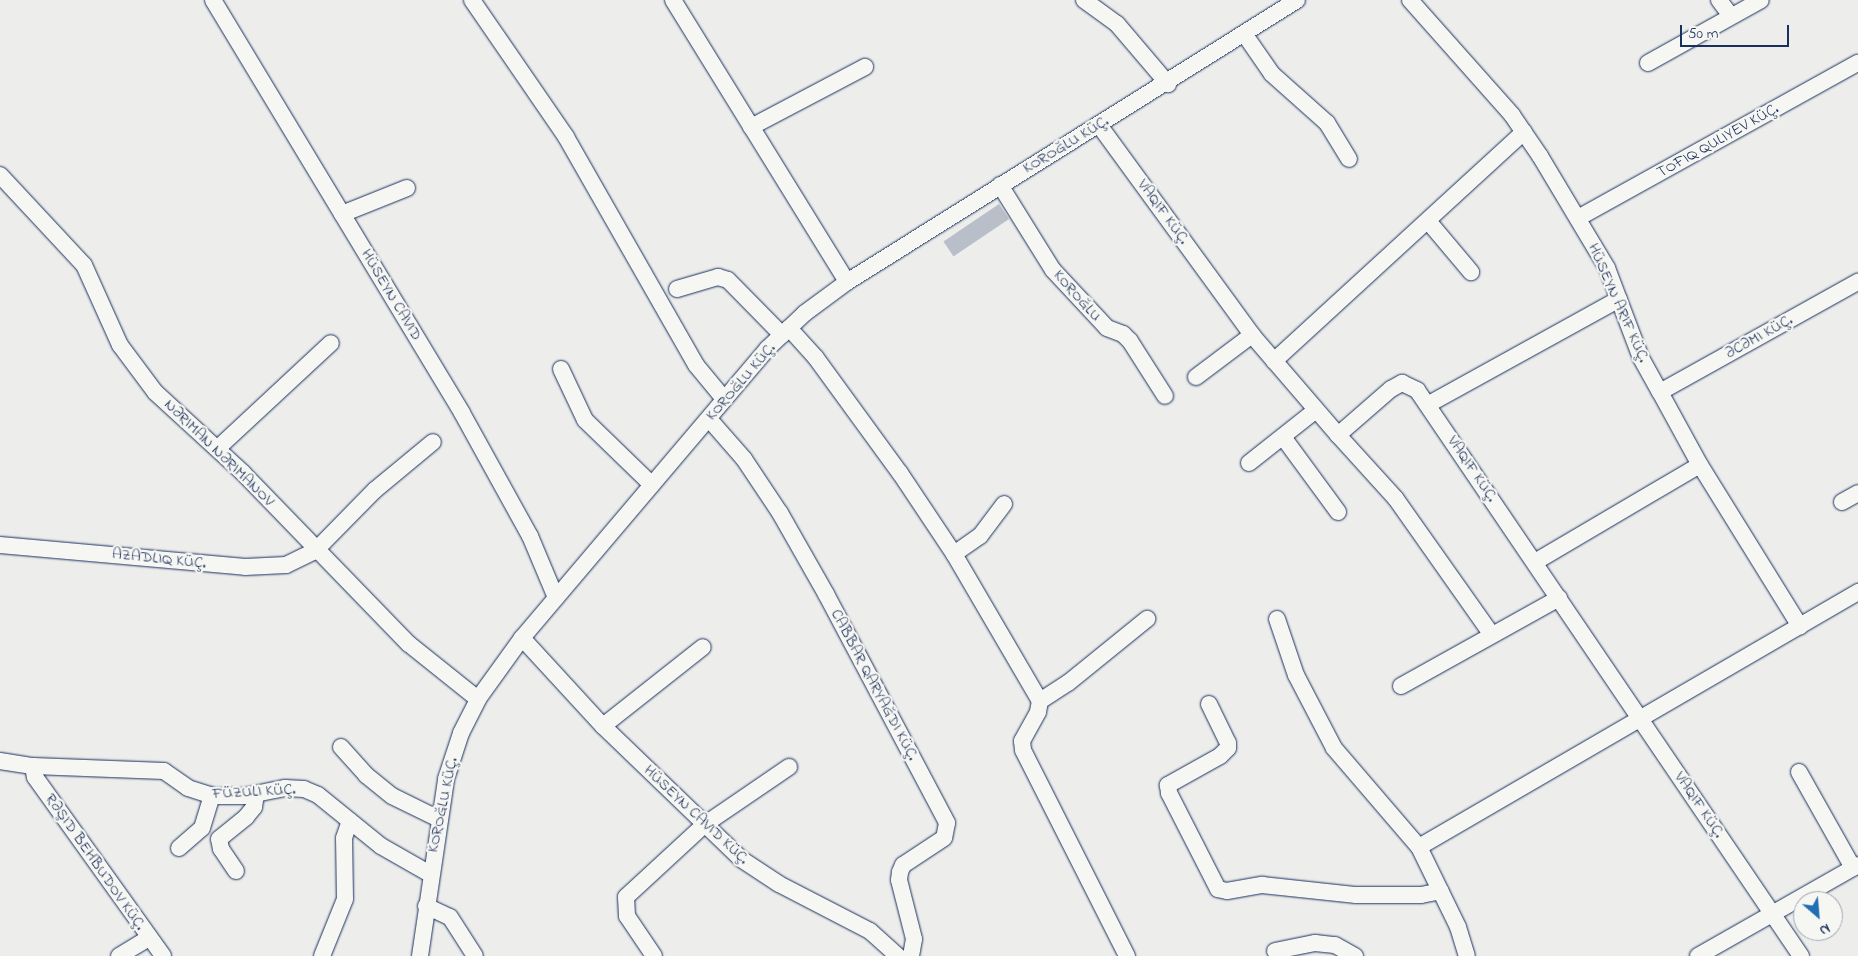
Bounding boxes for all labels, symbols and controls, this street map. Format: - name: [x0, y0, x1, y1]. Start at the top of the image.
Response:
- scale bar: [1683, 15, 1792, 47]
- text: 50 m: [1688, 23, 1718, 45]
- street label: TOFIQ QULIYEV KÜÇ.: [1654, 100, 1782, 182]
- street label: KOROĞLU KÜÇ.: [1020, 112, 1112, 178]
- street label: VAQIF KÜÇ.: [1133, 176, 1193, 248]
- street label: HÜSEYN ARIF KÜÇ.: [1583, 241, 1653, 365]
- street label: HÜSEYN CAVID: [356, 246, 426, 344]
- street label: KOROĞLU: [1049, 266, 1105, 326]
- street label: ƏCƏMI KÜÇ.: [1722, 311, 1796, 363]
- street label: KOROĞLU KÜÇ.: [702, 339, 780, 425]
- street label: NƏRIMAN NƏRIMANOV: [160, 395, 278, 511]
- street label: VAQIF KÜÇ.: [1443, 432, 1501, 506]
- street label: AZADLIQ KÜÇ.: [111, 545, 207, 573]
- street label: CABBAR QARYAĞDI KÜÇ.: [826, 606, 922, 764]
- street label: KOROĞLU KÜÇ.: [424, 756, 462, 854]
- street label: HÜSEYN CAVID KÜÇ.: [639, 761, 753, 869]
- street label: VAQIF KÜÇ.: [1670, 768, 1728, 842]
- street label: FÜZULI KÜÇ.: [212, 780, 296, 804]
- street label: RƏŞID BEHBUDOV KÜÇ.: [41, 790, 149, 934]
- north arrow: [1793, 891, 1843, 941]
- text: N: [1816, 917, 1834, 940]

